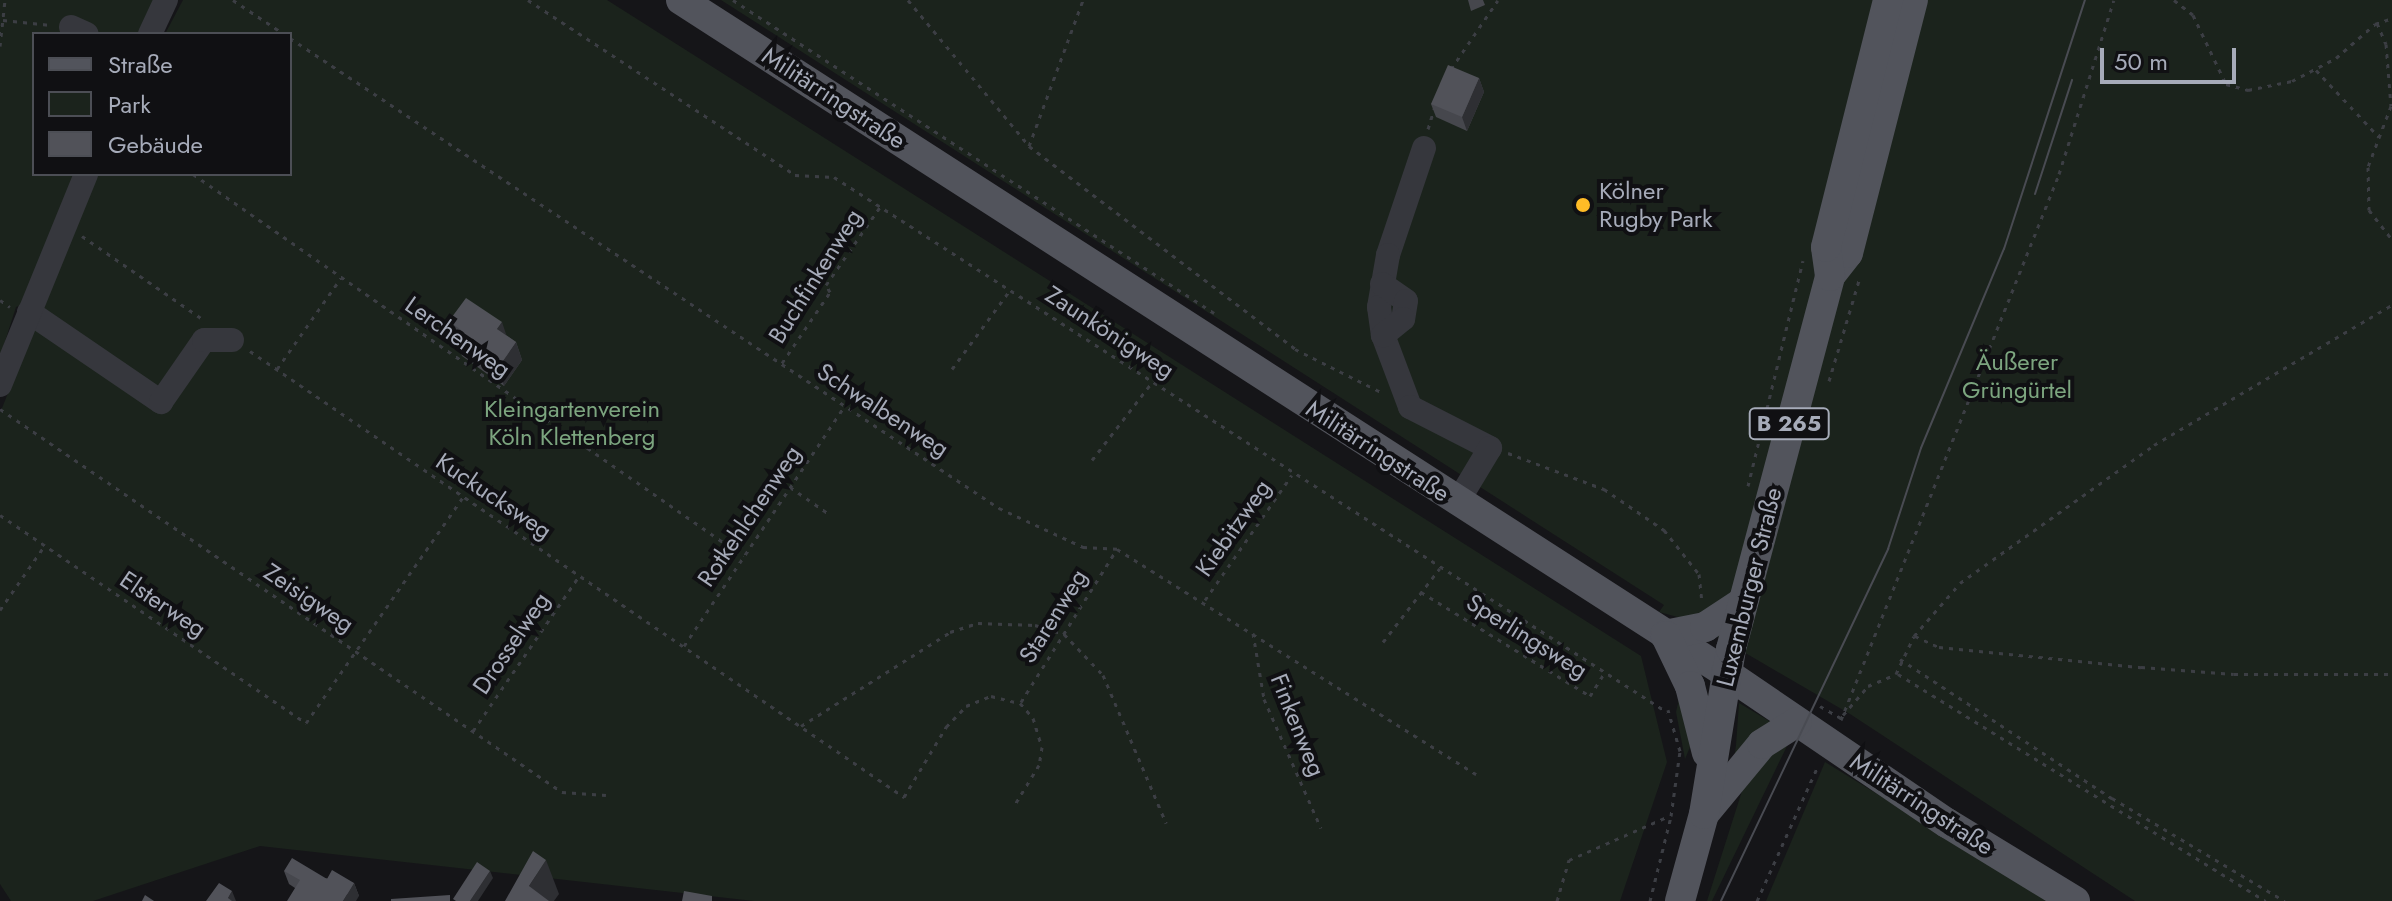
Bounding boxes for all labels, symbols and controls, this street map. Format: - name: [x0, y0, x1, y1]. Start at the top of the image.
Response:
- legend: [32, 32, 292, 176]
- scale bar: [2104, 32, 2240, 82]
- street label: Militärringstraße: [757, 41, 911, 155]
- text: 50 m: [2114, 44, 2168, 79]
- text: Straße: [108, 47, 173, 82]
- text: Park: [108, 87, 151, 122]
- text: Gebäude: [108, 127, 203, 162]
- place label: Kölner Rugby Park: [1599, 177, 1713, 233]
- marker: Kölner Rugby Park: [1574, 196, 1592, 214]
- street label: Buchfinkenweg: [762, 204, 868, 348]
- street label: Zaunkönigweg: [1040, 280, 1180, 384]
- street label: Lerchenweg: [400, 290, 516, 384]
- park label: Äußerer Grüngürtel: [1962, 348, 2072, 404]
- street label: Schwalbenweg: [812, 357, 954, 463]
- street label: Militärringstraße: [1301, 394, 1455, 508]
- park label: Kleingartenverein Köln Klettenberg: [484, 395, 660, 451]
- road number: B 265: [1747, 406, 1831, 442]
- street label: Rotkehlchenweg: [691, 440, 807, 592]
- street label: Kuckucksweg: [431, 447, 557, 545]
- street label: Kiebitzweg: [1189, 474, 1277, 582]
- street label: Luxemburger Straße: [1710, 485, 1788, 689]
- street label: Zeisigweg: [258, 557, 360, 639]
- street label: Starenweg: [1013, 564, 1093, 668]
- street label: Elsterweg: [115, 565, 211, 643]
- street label: Drosselweg: [466, 587, 556, 699]
- street label: Sperlingsweg: [1461, 587, 1593, 685]
- street label: Finkenweg: [1264, 670, 1332, 780]
- street label: Militärringstraße: [1845, 747, 1999, 861]

